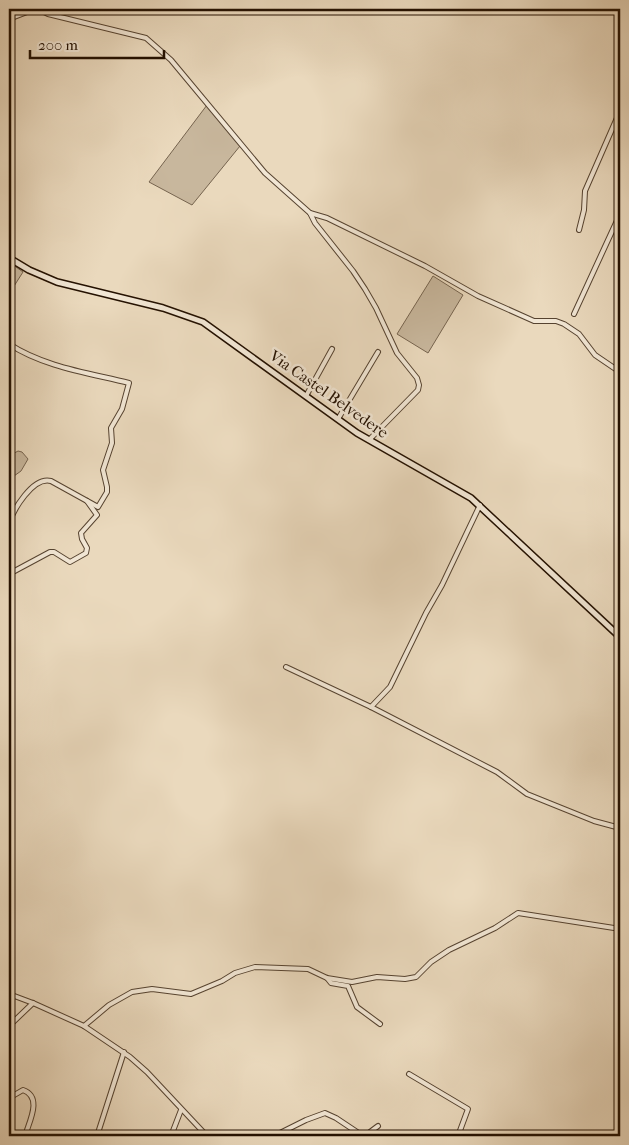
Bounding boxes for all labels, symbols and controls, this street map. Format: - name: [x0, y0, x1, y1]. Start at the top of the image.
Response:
- scale bar: [30, 28, 164, 60]
- text: 200 m: [38, 36, 78, 54]
- street label: Via Castel Belvedere: [265, 345, 392, 442]

